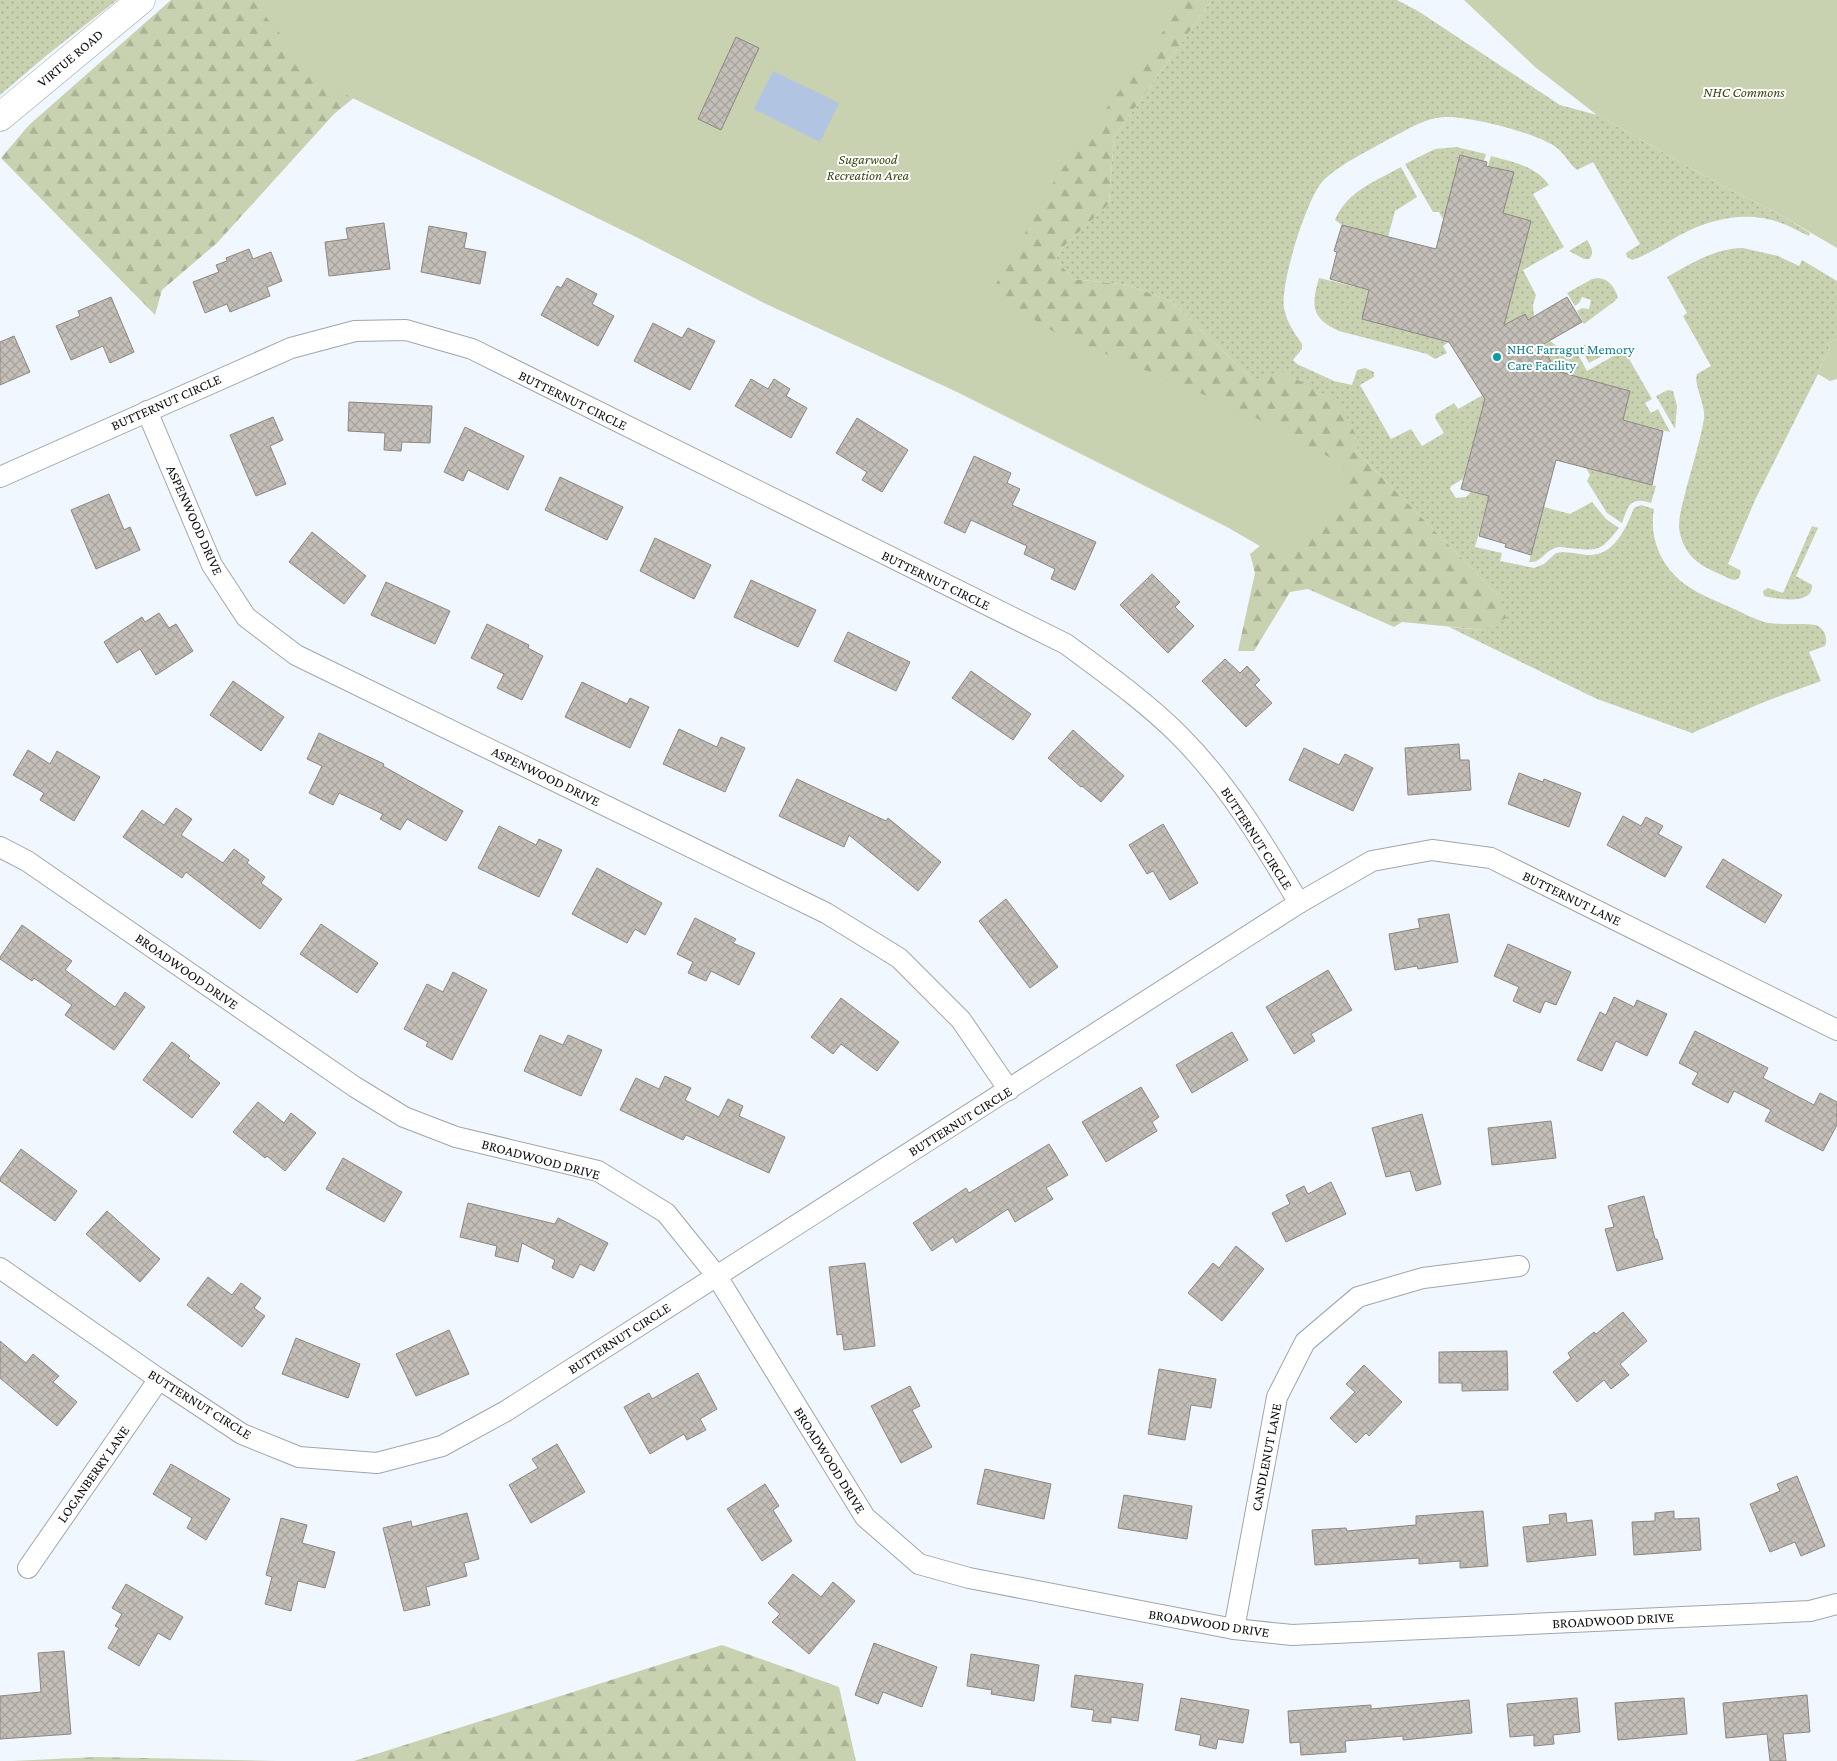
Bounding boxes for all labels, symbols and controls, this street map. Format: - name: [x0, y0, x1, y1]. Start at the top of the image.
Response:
- street label: VIRTUE ROAD: [34, 26, 106, 90]
- park label: NHC Commons: [1703, 84, 1785, 100]
- park label: Sugarwood Recreation Area: [827, 151, 910, 183]
- place label: NHC Farragut Memory Care Facility: [1507, 341, 1635, 373]
- marker: NHC Farragut Memory Care Facility: [1491, 351, 1503, 363]
- street label: BUTTERNUT CIRCLE: [516, 367, 630, 433]
- street label: BUTTERNUT CIRCLE: [108, 370, 224, 433]
- street label: ASPENWOOD DRIVE: [164, 463, 227, 578]
- street label: BUTTERNUT CIRCLE: [879, 547, 993, 613]
- street label: ASPENWOOD DRIVE: [489, 743, 603, 809]
- street label: BUTTERNUT CIRCLE: [1218, 784, 1296, 893]
- street label: BUTTERNUT LANE: [1520, 867, 1624, 929]
- street label: BROADWOOD DRIVE: [132, 929, 242, 1013]
- street label: BUTTERNUT CIRCLE: [905, 1083, 1015, 1159]
- street label: BROADWOOD DRIVE: [480, 1135, 602, 1183]
- street label: BUTTERNUT CIRCLE: [565, 1299, 674, 1377]
- street label: BUTTERNUT CIRCLE: [145, 1366, 255, 1442]
- street label: CANDLENUT LANE: [1248, 1401, 1284, 1512]
- street label: BROADWOOD DRIVE: [791, 1404, 869, 1516]
- street label: LOGANBERRY LANE: [54, 1422, 133, 1526]
- street label: BROADWOOD DRIVE: [1148, 1606, 1271, 1641]
- street label: BROADWOOD DRIVE: [1552, 1609, 1675, 1631]

